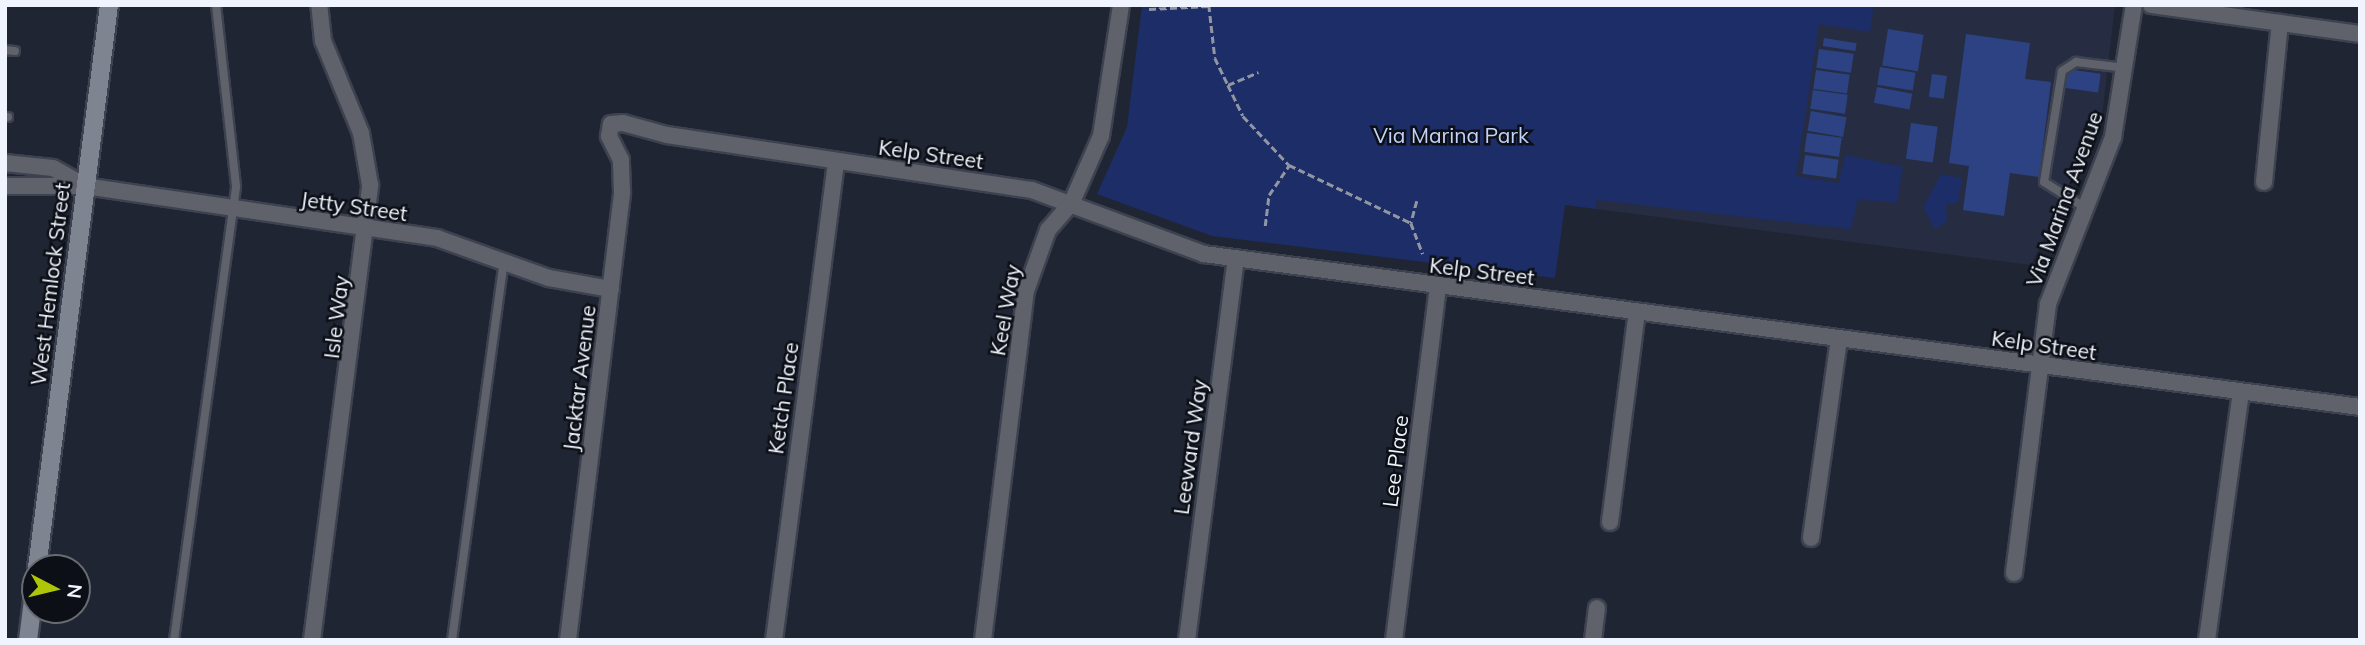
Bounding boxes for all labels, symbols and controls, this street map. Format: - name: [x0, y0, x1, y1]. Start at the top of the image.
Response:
- street label: Via Marina Avenue: [2021, 108, 2107, 290]
- park label: Via Marina Park: [1373, 122, 1529, 148]
- street label: Kelp Street: [877, 134, 985, 174]
- street label: West Hemlock Street: [25, 181, 75, 387]
- street label: Jetty Street: [299, 186, 409, 226]
- street label: Kelp Street: [1428, 252, 1536, 290]
- street label: Keel Way: [985, 262, 1025, 358]
- street label: Isle Way: [318, 274, 354, 360]
- street label: Jacktar Avenue: [558, 304, 600, 452]
- street label: Kelp Street: [1990, 325, 2098, 365]
- street label: Ketch Place: [763, 340, 803, 456]
- street label: Leeward Way: [1168, 378, 1212, 516]
- street label: Lee Place: [1377, 414, 1413, 508]
- north arrow: [21, 554, 91, 624]
- text: N: [62, 583, 88, 600]

